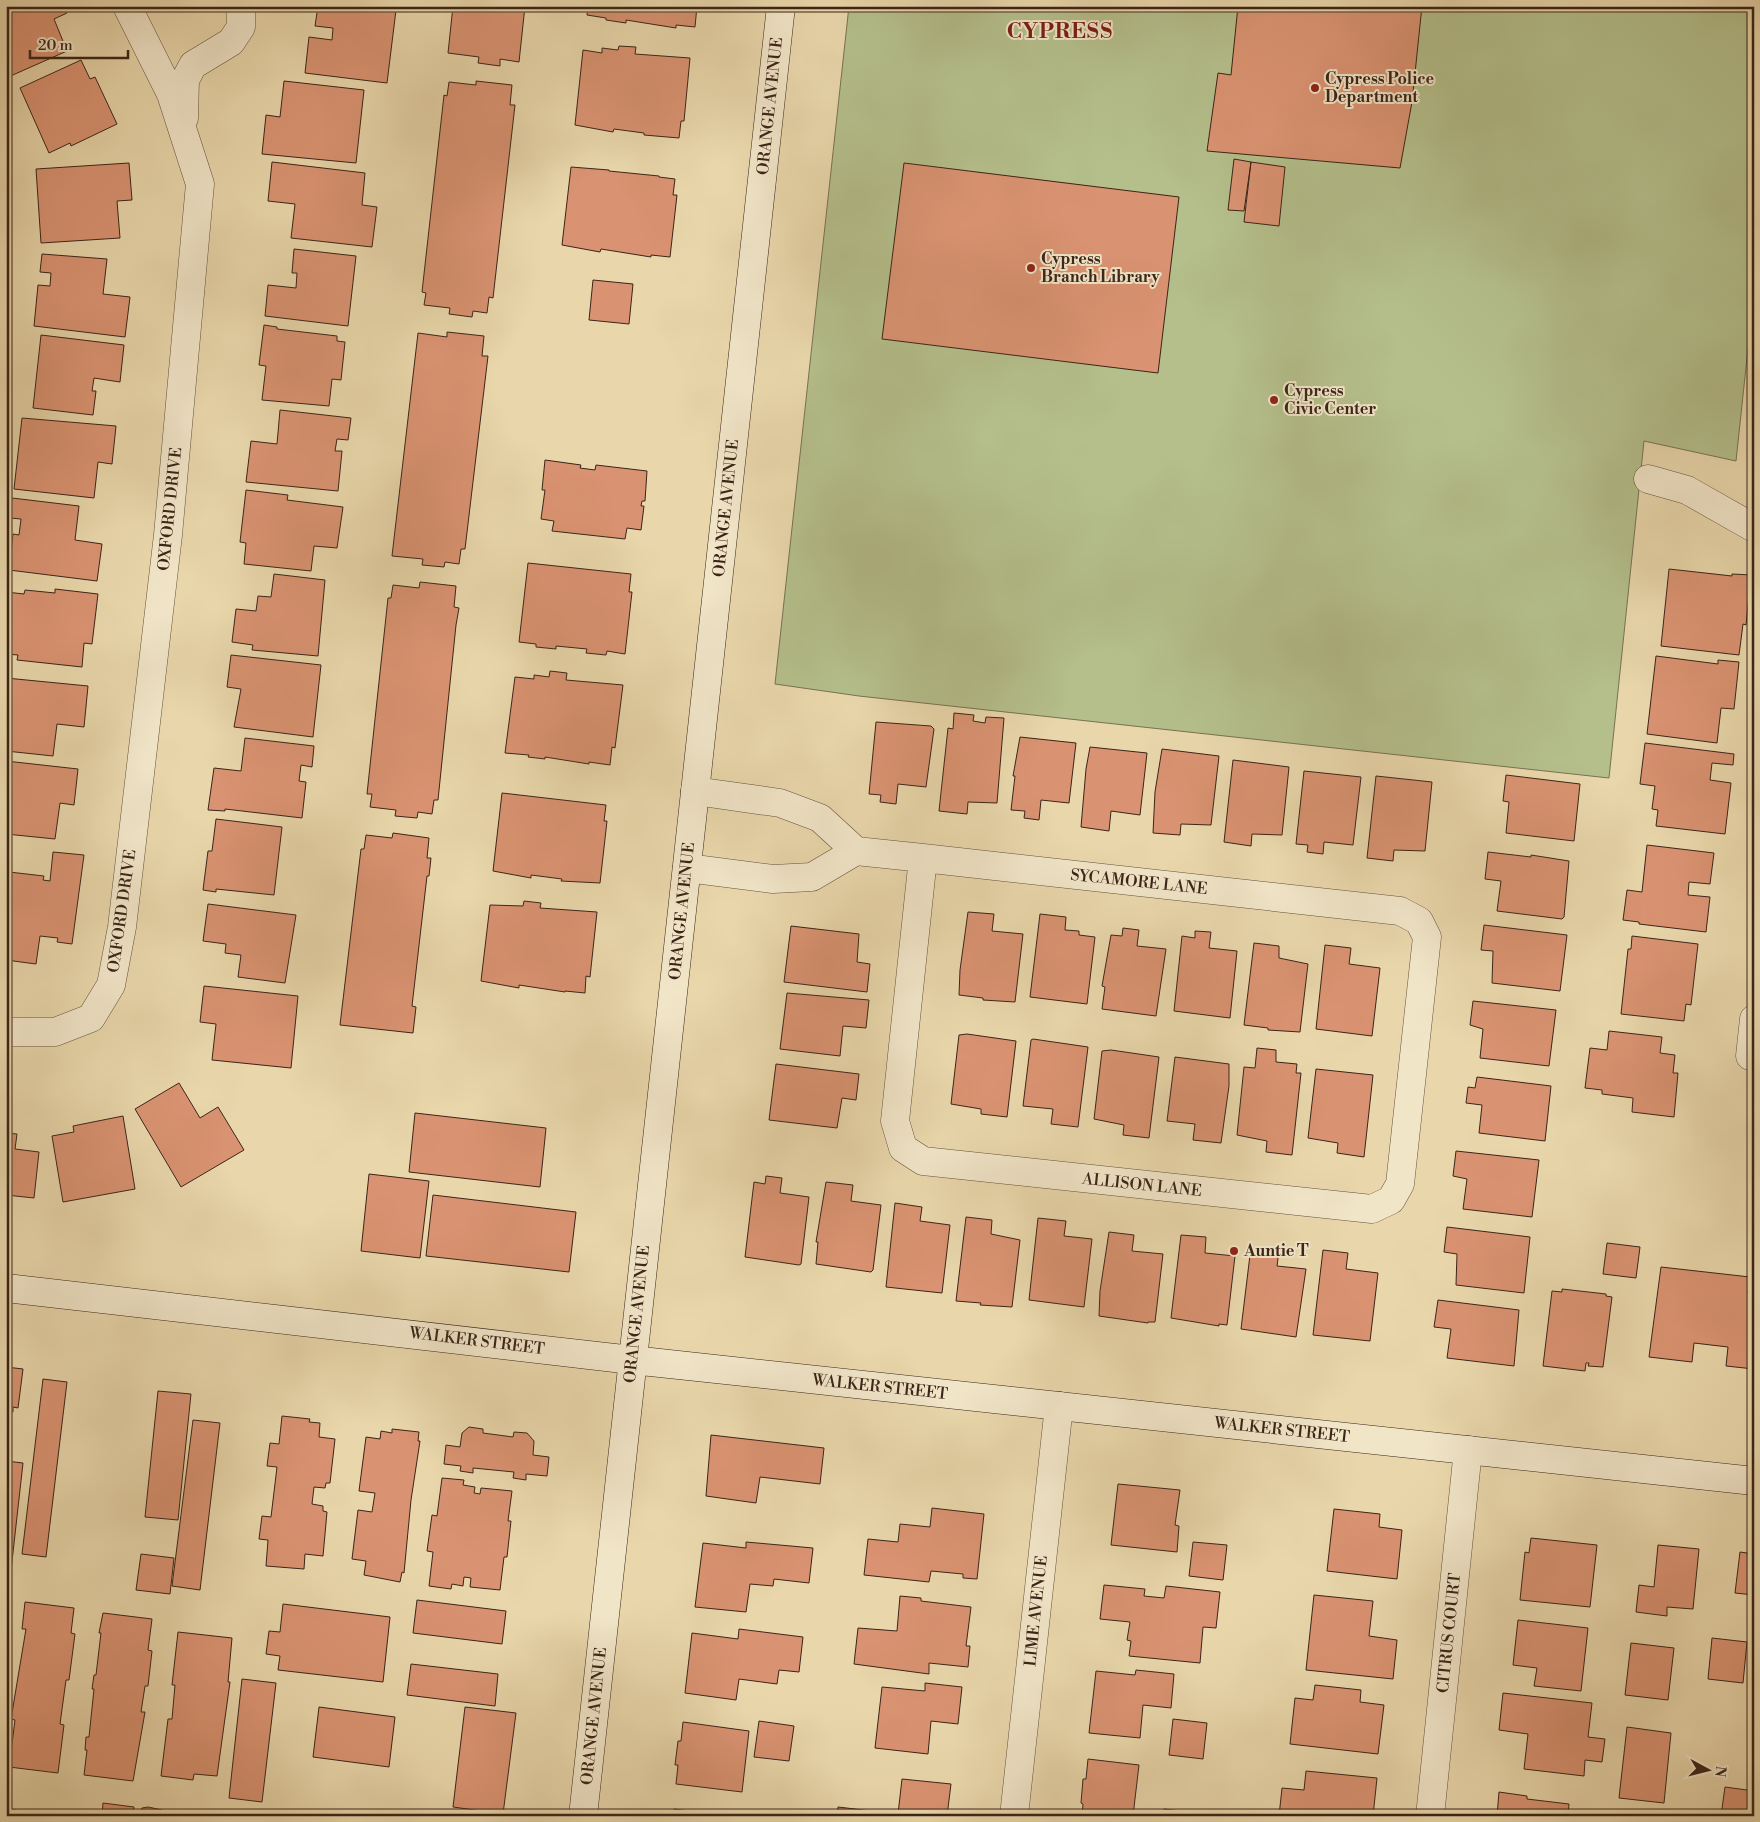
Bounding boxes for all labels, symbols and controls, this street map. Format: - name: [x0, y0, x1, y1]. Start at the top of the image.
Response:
- district label: CYPRESS: [1007, 19, 1113, 45]
- scale bar: [30, 28, 128, 60]
- text: 20 m: [38, 36, 73, 55]
- street label: ORANGE AVENUE: [753, 36, 787, 176]
- place label: Cypress Police Department: [1325, 69, 1435, 107]
- marker: Cypress Police Department: [1309, 82, 1321, 94]
- place label: Cypress Branch Library: [1041, 249, 1160, 287]
- marker: Cypress Branch Library: [1025, 262, 1037, 274]
- place label: Cypress Civic Center: [1284, 381, 1376, 419]
- marker: Cypress Civic Center: [1268, 394, 1280, 406]
- street label: ORANGE AVENUE: [709, 438, 743, 578]
- street label: OXFORD DRIVE: [154, 446, 186, 572]
- street label: ORANGE AVENUE: [665, 841, 699, 981]
- street label: OXFORD DRIVE: [103, 848, 141, 974]
- street label: SYCAMORE LANE: [1069, 865, 1209, 899]
- street label: ALLISON LANE: [1080, 1169, 1203, 1201]
- place label: Auntie T: [1243, 1241, 1309, 1261]
- street label: ORANGE AVENUE: [620, 1244, 654, 1384]
- marker: Auntie T: [1228, 1245, 1240, 1257]
- street label: WALKER STREET: [407, 1323, 546, 1359]
- street label: WALKER STREET: [810, 1370, 949, 1404]
- street label: WALKER STREET: [1212, 1413, 1351, 1447]
- street label: LIME AVENUE: [1020, 1554, 1052, 1668]
- street label: CITRUS COURT: [1433, 1572, 1465, 1694]
- street label: ORANGE AVENUE: [577, 1646, 611, 1786]
- north arrow: [1682, 1744, 1732, 1794]
- text: N: [1710, 1765, 1730, 1778]

